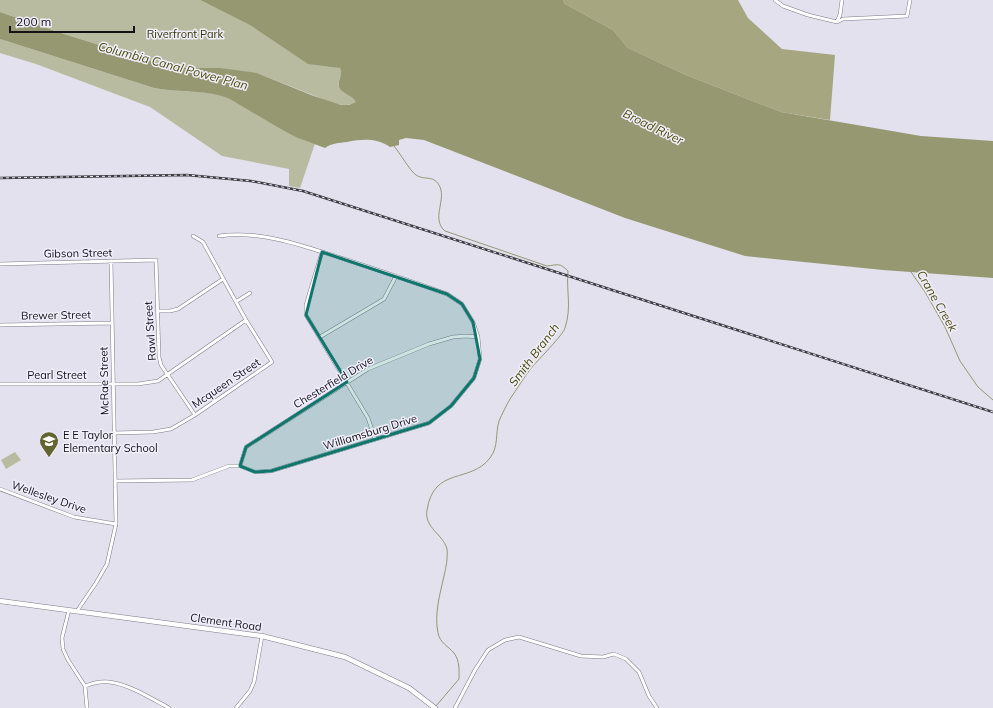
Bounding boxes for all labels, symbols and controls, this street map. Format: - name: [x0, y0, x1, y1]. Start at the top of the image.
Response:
- scale bar: [10, 8, 134, 34]
- text: 200 m: [16, 14, 51, 29]
- park label: Riverfront Park: [147, 27, 224, 41]
- water label: Columbia Canal Power Plan: [97, 38, 250, 93]
- water label: Broad River: [621, 106, 686, 148]
- street label: Gibson Street: [44, 245, 113, 261]
- water label: Crane Creek: [914, 268, 961, 335]
- street label: Rawl Street: [141, 301, 159, 361]
- street label: Brewer Street: [21, 307, 91, 323]
- water label: Smith Branch: [505, 320, 562, 389]
- street label: McRae Street: [96, 347, 112, 415]
- street label: Chesterfield Drive: [291, 353, 375, 411]
- street label: Mcqueen Street: [189, 355, 263, 411]
- street label: Pearl Street: [27, 368, 87, 382]
- street label: Williamsburg Drive: [321, 411, 419, 453]
- place label: E E Taylor Elementary School: [63, 428, 158, 455]
- school or university icon: E E Taylor Elementary School: [38, 430, 60, 458]
- street label: Wellesley Drive: [10, 478, 88, 516]
- street label: Clement Road: [189, 610, 263, 634]

